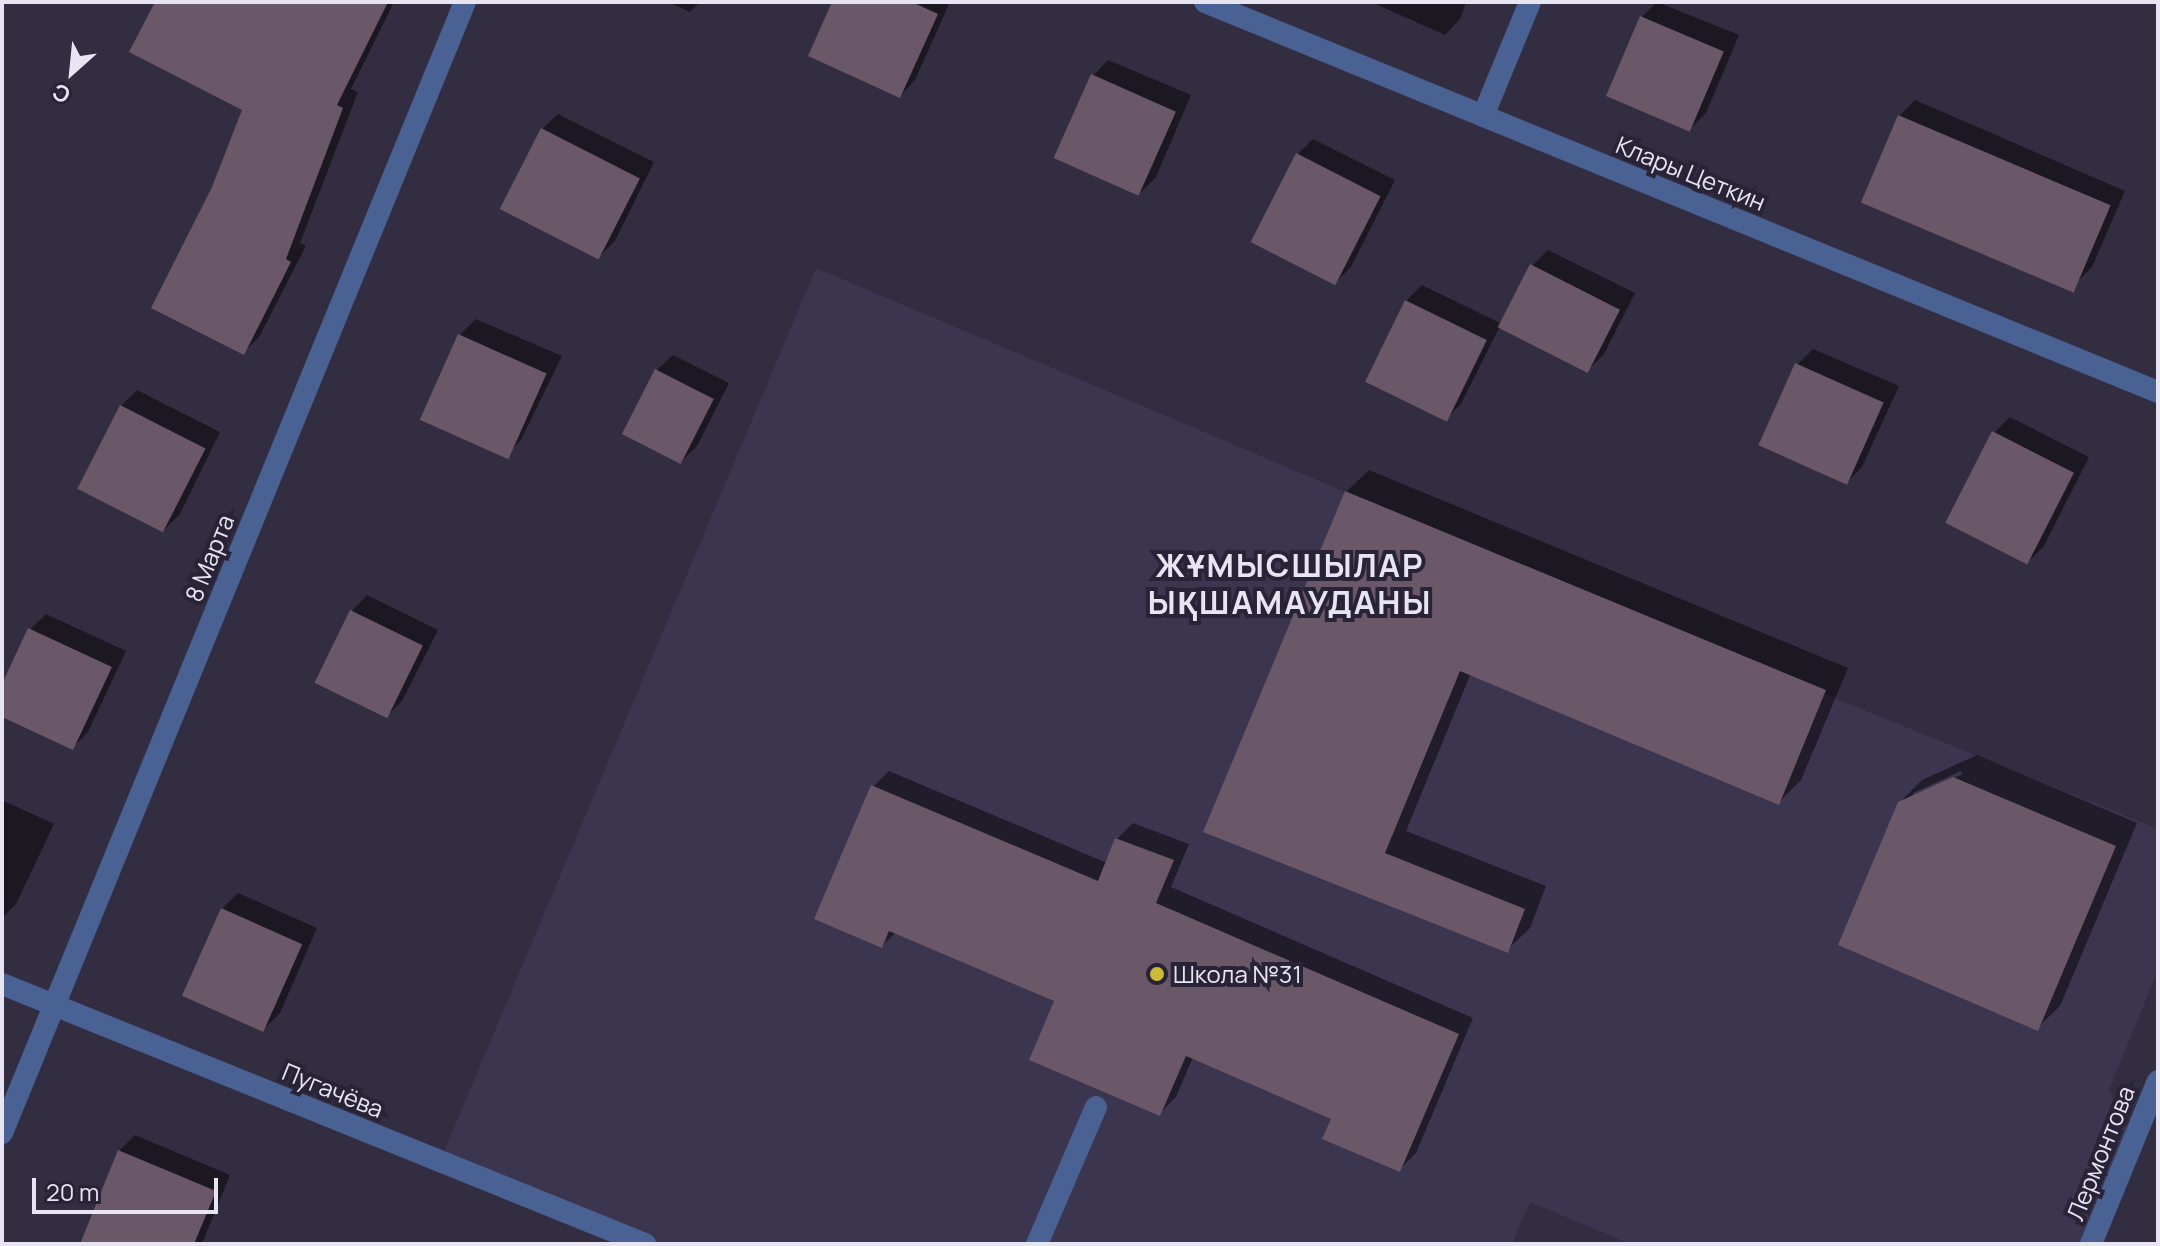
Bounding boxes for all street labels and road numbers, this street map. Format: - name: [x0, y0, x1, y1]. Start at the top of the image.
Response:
- street label: Клары Цеткин: [1612, 130, 1770, 216]
- street label: 8 Марта: [179, 510, 239, 606]
- street label: Пугачёва: [278, 1057, 388, 1123]
- street label: Лермонтова: [2060, 1082, 2140, 1224]

